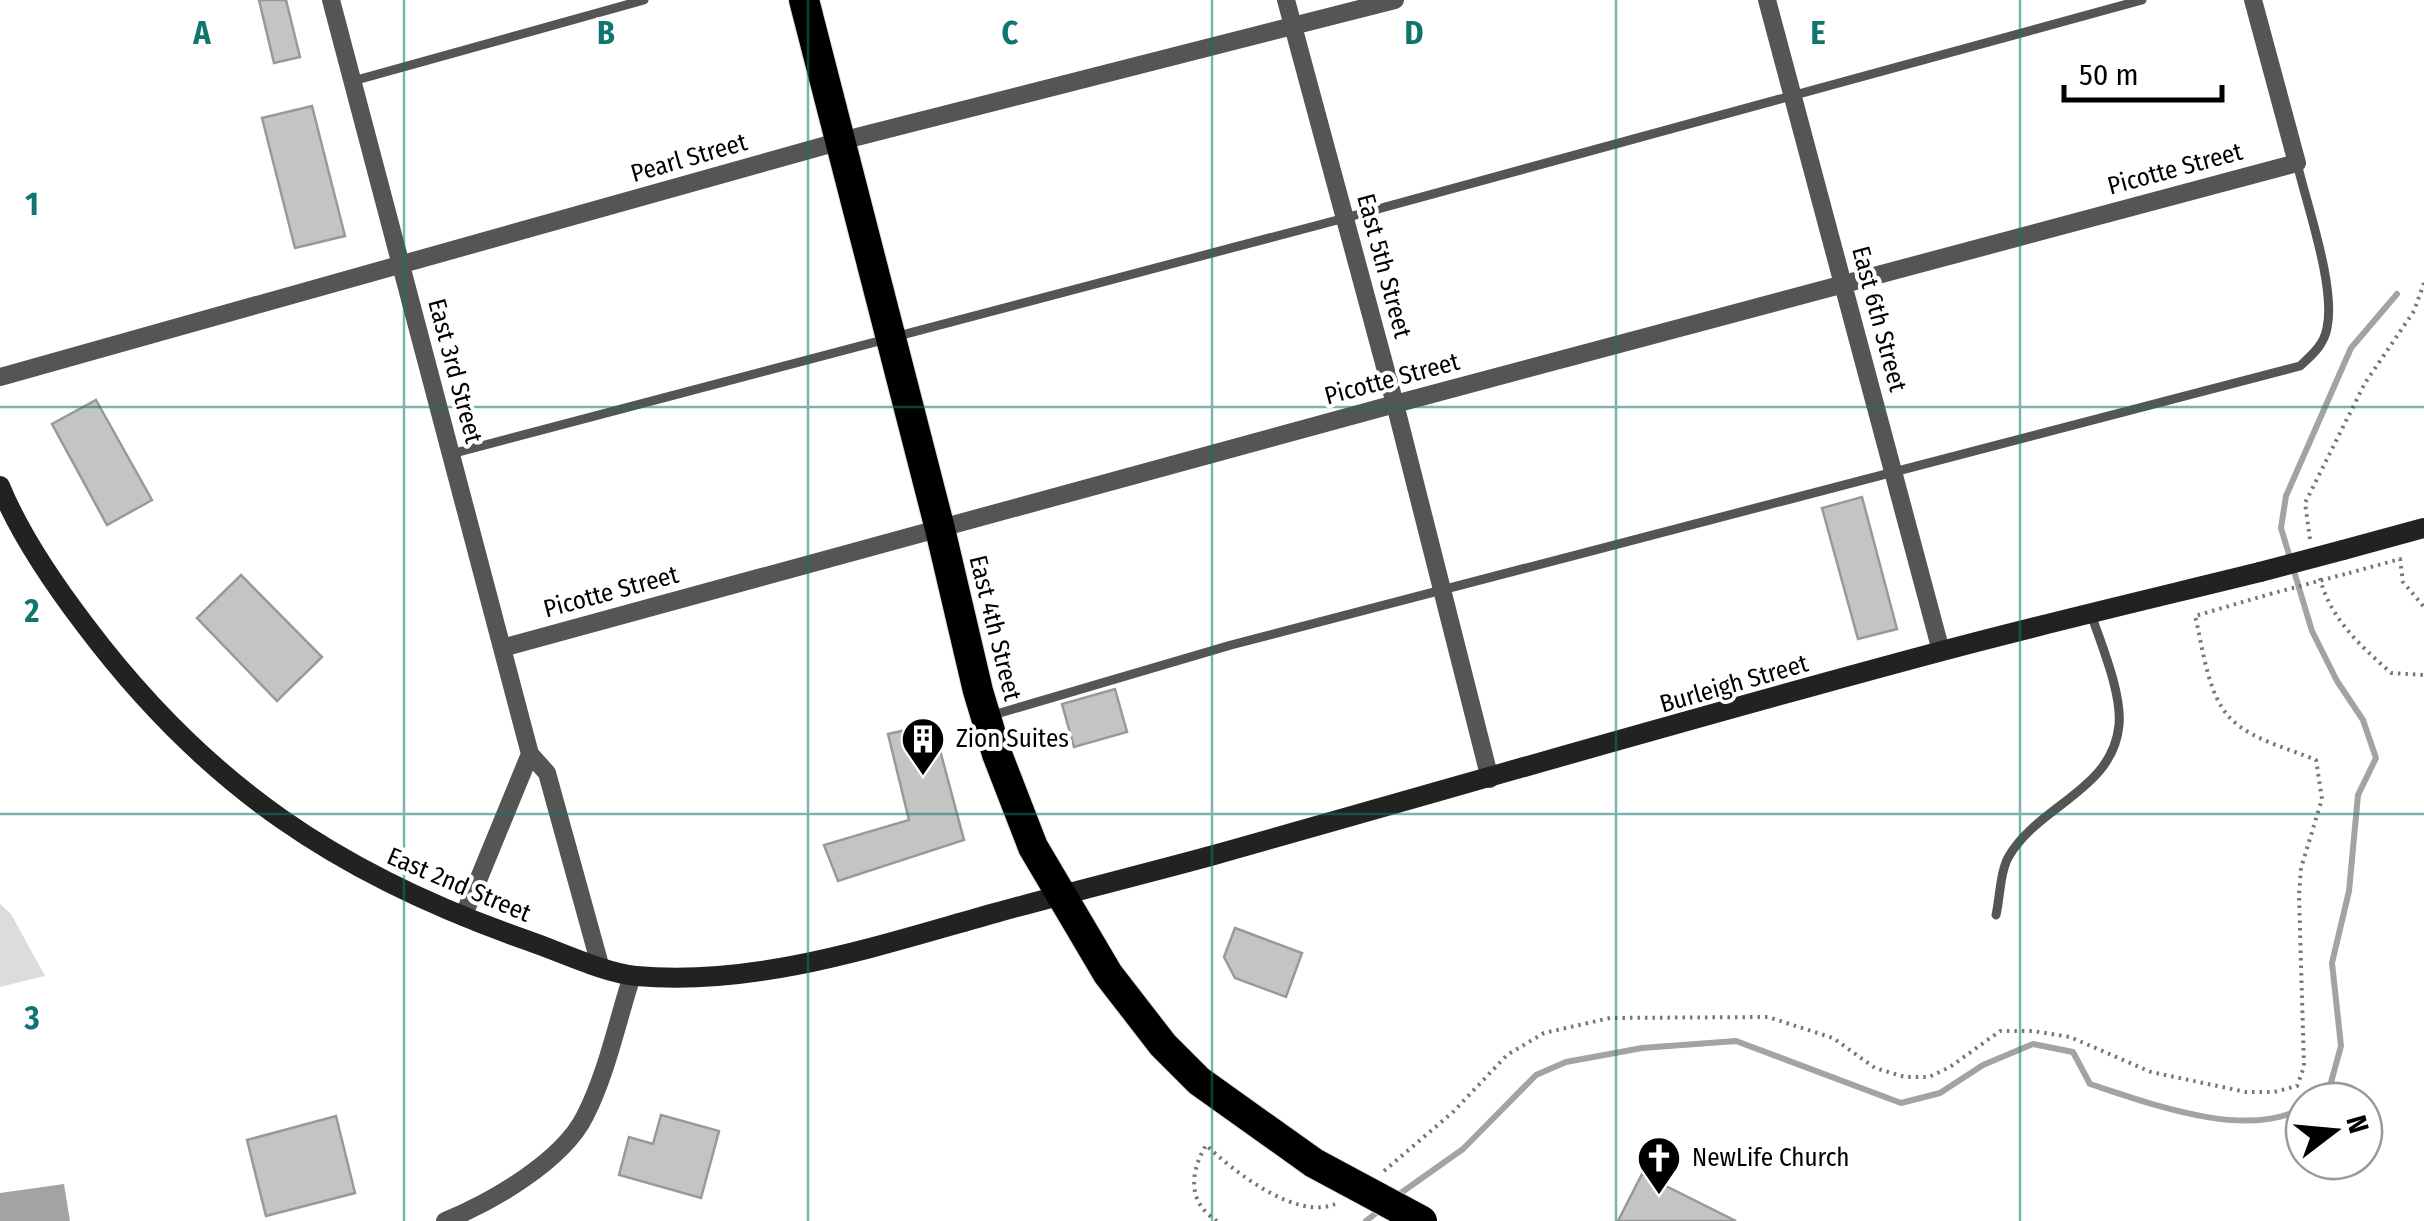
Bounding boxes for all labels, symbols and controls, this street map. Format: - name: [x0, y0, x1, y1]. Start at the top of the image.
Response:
- text: A: [192, 14, 211, 52]
- text: B: [597, 14, 615, 52]
- text: C: [1002, 14, 1019, 52]
- text: D: [1404, 14, 1424, 52]
- text: E: [1810, 14, 1826, 52]
- scale bar: [2064, 40, 2222, 102]
- text: 50 m: [2079, 57, 2139, 93]
- street label: Pearl Street: [627, 127, 751, 189]
- street label: Picotte Street: [2104, 136, 2247, 201]
- text: 1: [25, 185, 39, 223]
- street label: East 5th Street: [1350, 191, 1418, 342]
- street label: East 6th Street: [1845, 243, 1913, 396]
- street label: East 3rd Street: [421, 296, 489, 447]
- street label: Picotte Street: [1321, 346, 1464, 411]
- street label: East 4th Street: [962, 552, 1028, 705]
- street label: Picotte Street: [540, 559, 683, 624]
- text: 2: [24, 592, 40, 630]
- street label: Burleigh Street: [1656, 648, 1812, 719]
- building icon: Zion Suites: [900, 716, 946, 777]
- place label: Zion Suites: [956, 724, 1069, 754]
- street label: East 2nd Street: [383, 841, 536, 929]
- text: 3: [23, 999, 40, 1037]
- north arrow: [2284, 1081, 2384, 1181]
- text: N: [2339, 1112, 2376, 1137]
- church icon: NewLife Church: [1636, 1135, 1682, 1196]
- place label: NewLife Church: [1692, 1143, 1850, 1173]

